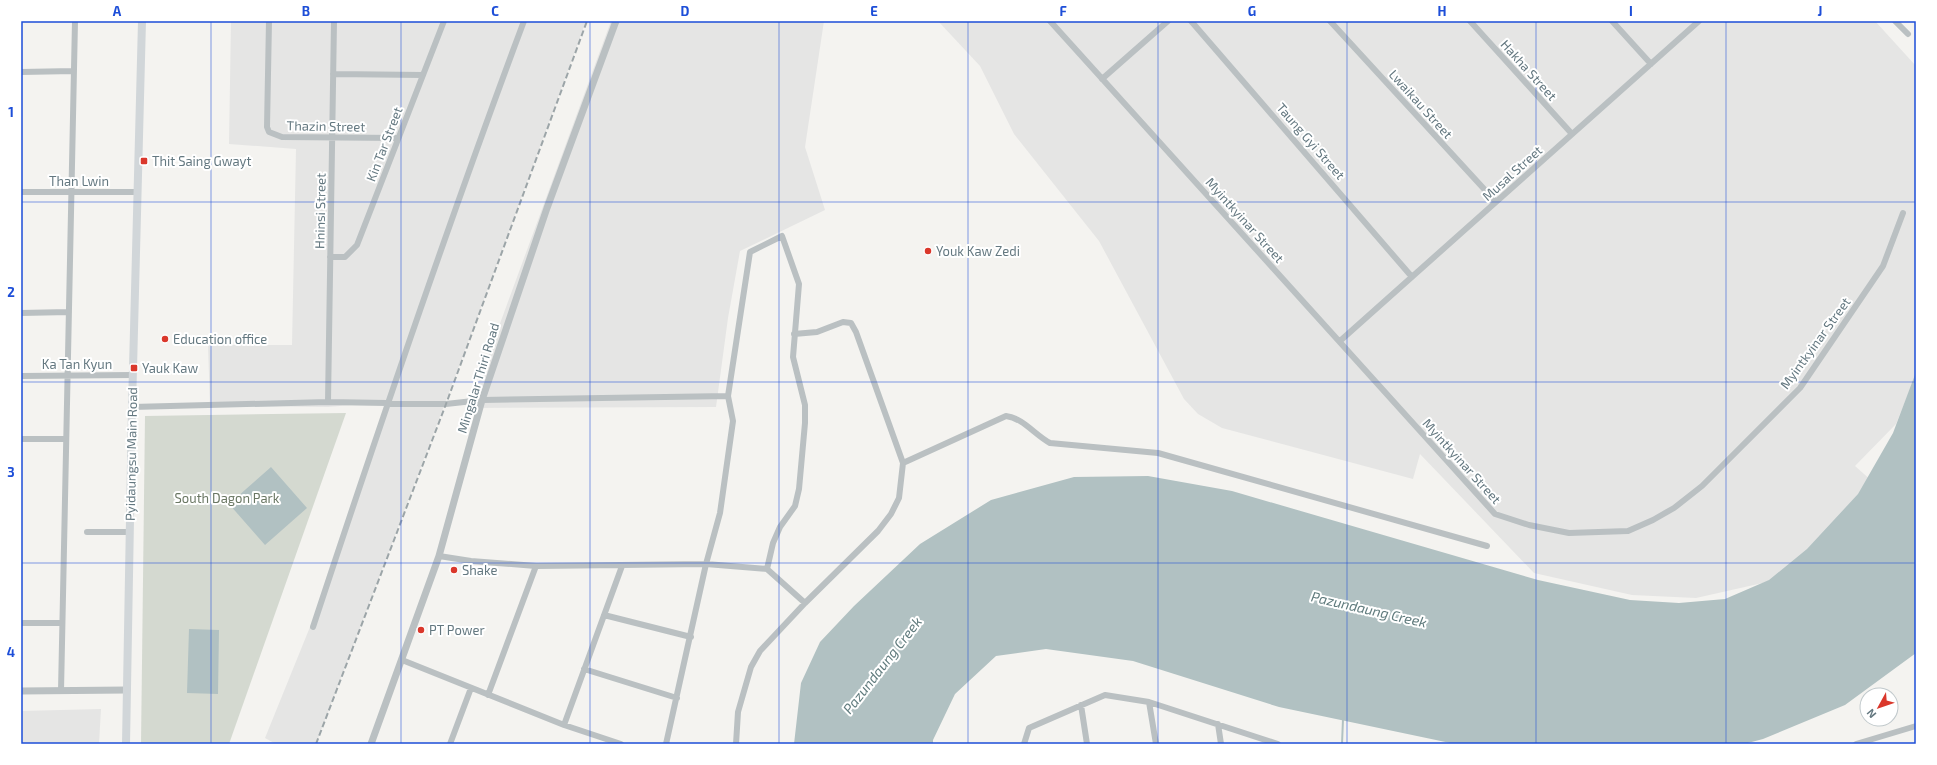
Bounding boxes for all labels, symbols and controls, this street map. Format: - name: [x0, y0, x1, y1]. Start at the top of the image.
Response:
- text: A: [113, 3, 122, 19]
- text: B: [302, 3, 310, 19]
- text: C: [491, 3, 499, 19]
- text: D: [681, 3, 690, 19]
- text: E: [870, 3, 878, 19]
- text: F: [1059, 3, 1067, 19]
- text: G: [1248, 3, 1256, 19]
- text: H: [1438, 3, 1447, 19]
- text: I: [1629, 3, 1633, 19]
- text: J: [1818, 3, 1822, 19]
- street label: Hakha Street: [1498, 36, 1560, 104]
- street label: Lwaikau Street: [1386, 66, 1456, 142]
- street label: Taung Gyi Street: [1274, 100, 1349, 182]
- text: 1: [8, 104, 14, 120]
- street label: Kin Tar Street: [362, 104, 406, 184]
- street label: Thazin Street: [287, 117, 366, 135]
- street label: Musal Street: [1479, 142, 1545, 204]
- place label: Thit Saing Gwayt: [152, 153, 251, 169]
- marker: Thit Saing Gwayt: [139, 156, 149, 166]
- street label: Than Lwin: [49, 173, 109, 189]
- street label: Hninsi Street: [311, 173, 329, 249]
- street label: Myintkyinar Street: [1202, 174, 1288, 266]
- place label: Youk Kaw Zedi: [936, 243, 1020, 259]
- marker: Youk Kaw Zedi: [923, 246, 933, 256]
- text: 2: [7, 284, 15, 300]
- street label: Myintkyinar Street: [1776, 294, 1854, 392]
- street label: Mingalar Thiri Road: [454, 321, 502, 435]
- place label: Education office: [173, 331, 267, 347]
- marker: Education office: [160, 334, 170, 344]
- street label: Ka Tan Kyun: [42, 356, 112, 372]
- place label: Yauk Kaw: [142, 360, 198, 376]
- marker: Yauk Kaw: [129, 363, 139, 373]
- street label: Pyidaungsu Main Road: [122, 387, 140, 521]
- street label: Myintkyinar Street: [1419, 415, 1505, 507]
- text: 3: [7, 464, 15, 480]
- park label: South Dagon Park: [175, 490, 280, 506]
- place label: Shake: [462, 562, 497, 578]
- marker: Shake: [449, 565, 459, 575]
- water label: Pazundaung Creek: [1309, 587, 1429, 631]
- water label: Pazundaung Creek: [839, 613, 925, 717]
- place label: PT Power: [429, 622, 485, 638]
- marker: PT Power: [416, 625, 426, 635]
- text: 4: [7, 644, 15, 660]
- north arrow: [1859, 687, 1899, 727]
- text: N: [1863, 706, 1878, 721]

